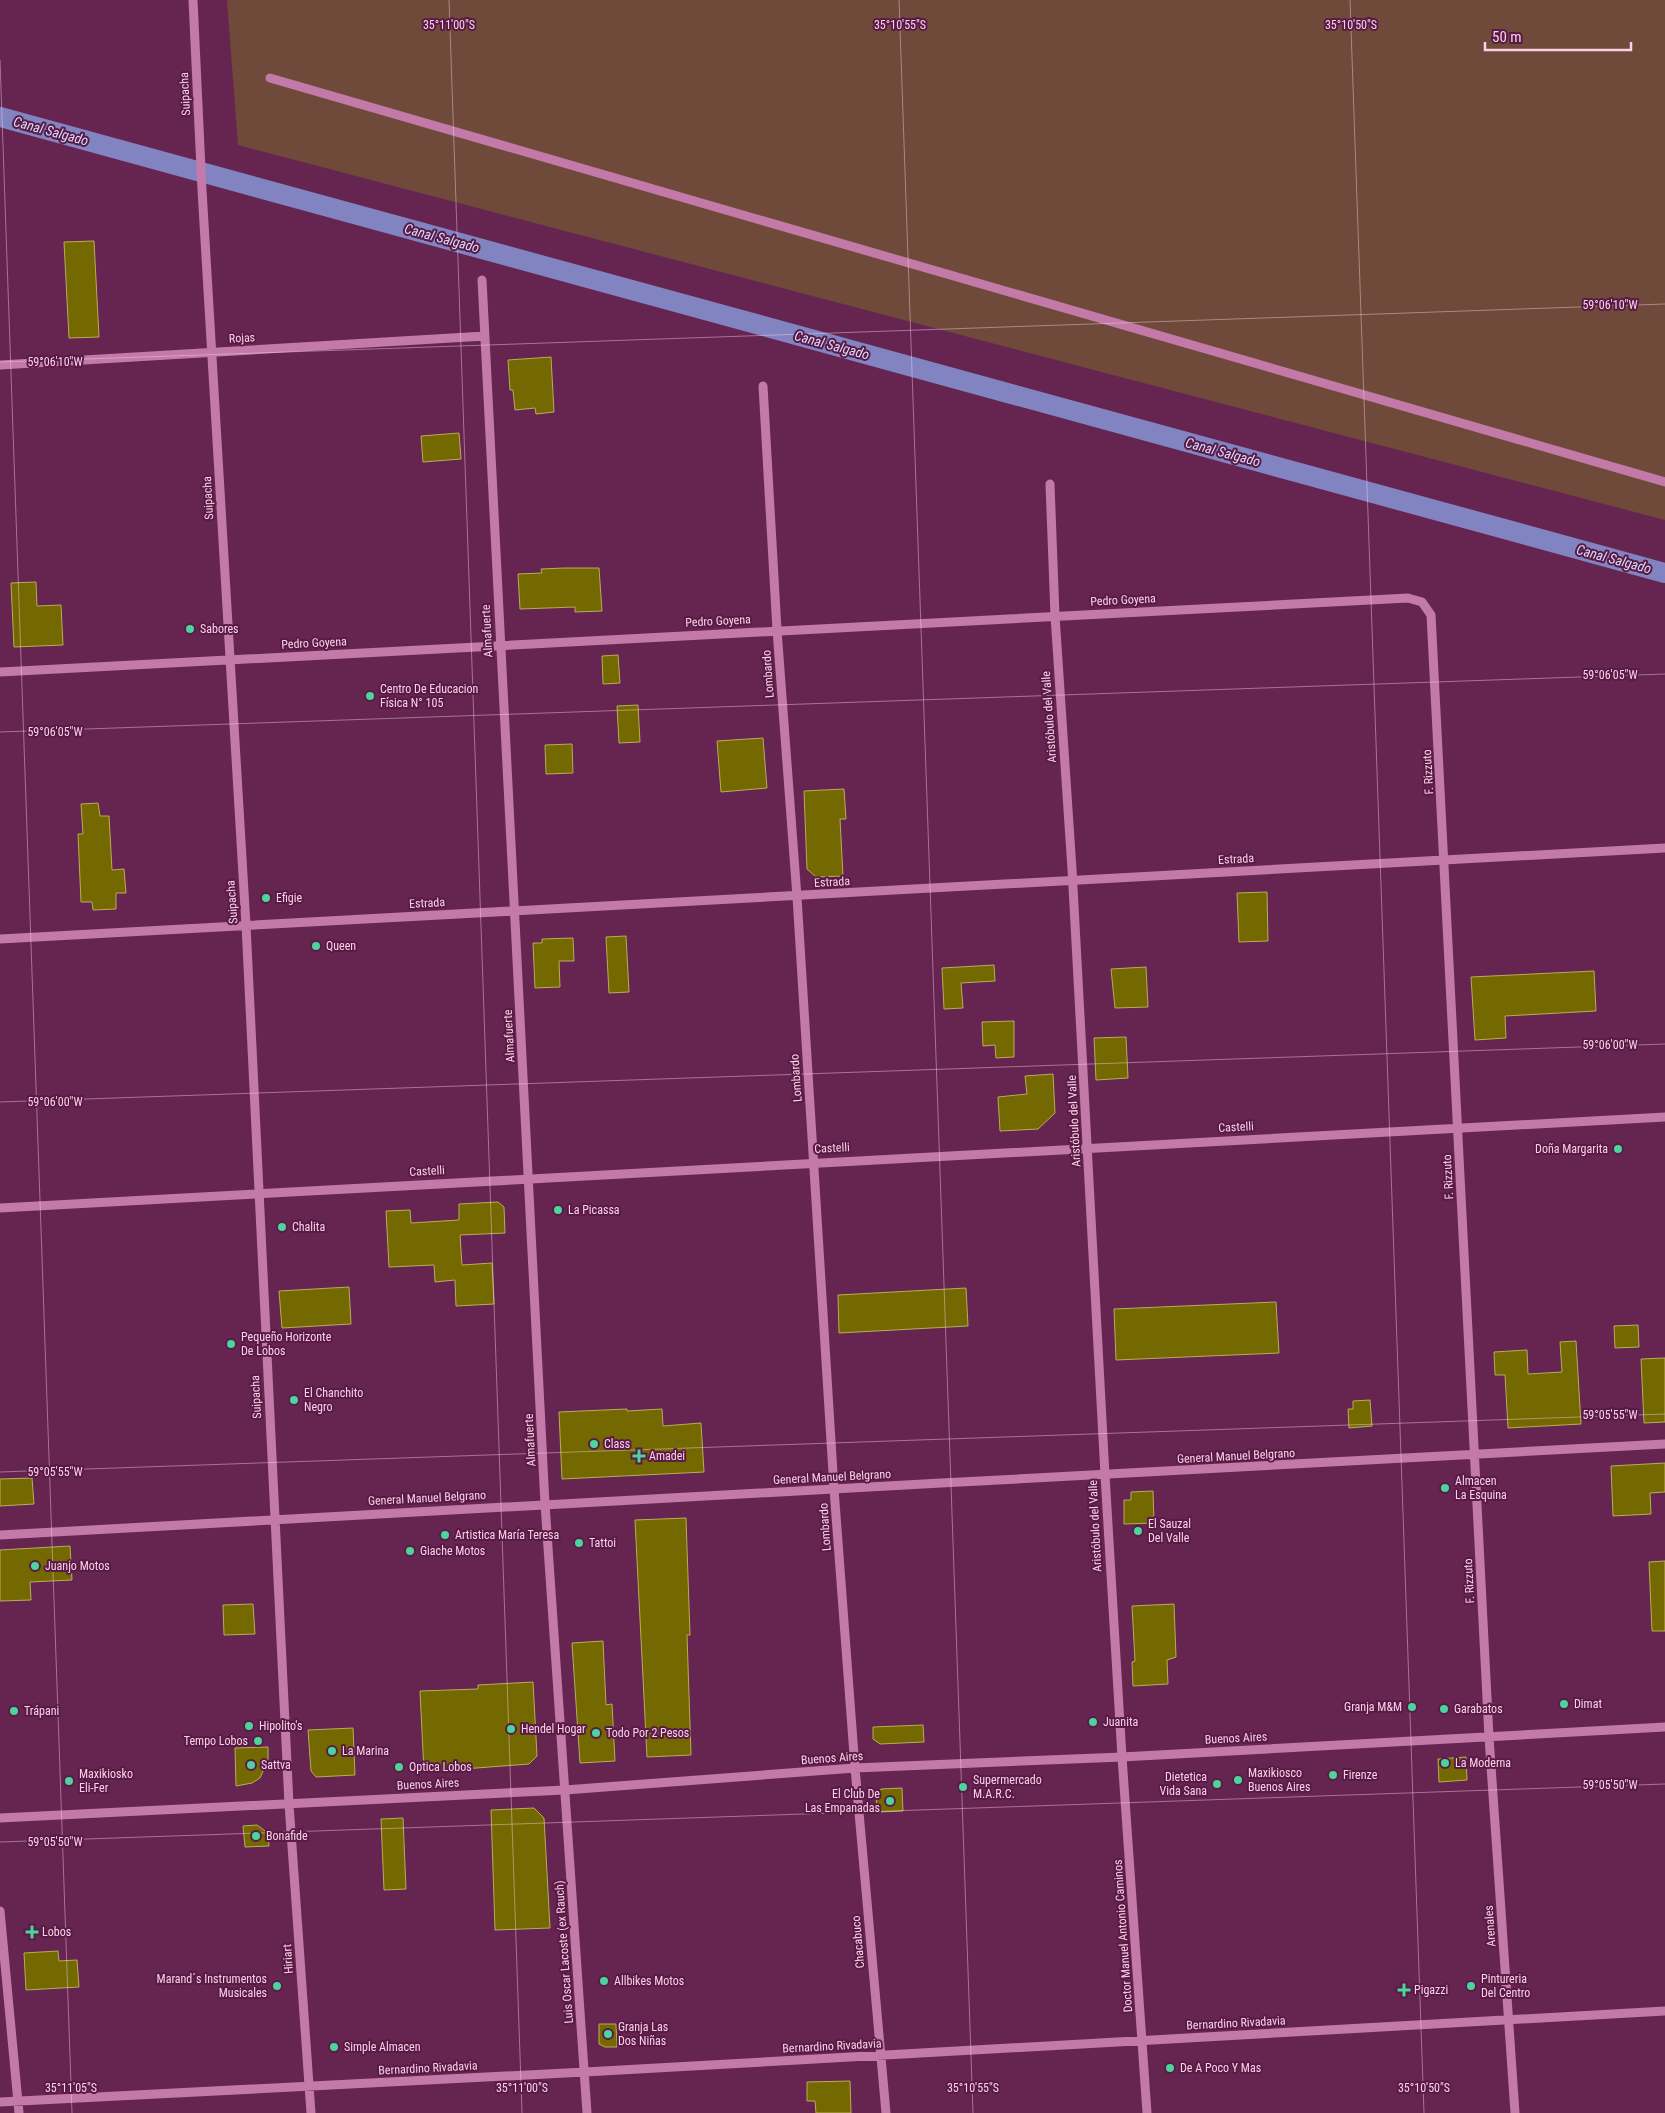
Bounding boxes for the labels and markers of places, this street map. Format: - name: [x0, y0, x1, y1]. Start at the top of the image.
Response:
- place label: Sabores: [200, 622, 239, 636]
- marker: Sabores: [184, 623, 196, 635]
- place label: Centro De Educacion Física N° 105: [380, 682, 479, 710]
- marker: Centro De Educacion Física N° 105: [364, 690, 376, 702]
- place label: Efigie: [276, 891, 303, 905]
- marker: Efigie: [260, 892, 272, 904]
- place label: Queen: [326, 939, 356, 953]
- marker: Queen: [310, 940, 322, 952]
- place label: Doña Margarita: [1535, 1142, 1608, 1156]
- marker: Doña Margarita: [1612, 1143, 1624, 1155]
- place label: La Picassa: [568, 1203, 620, 1217]
- marker: La Picassa: [552, 1204, 564, 1216]
- place label: Chalita: [292, 1220, 325, 1234]
- marker: Chalita: [276, 1221, 288, 1233]
- place label: Pequeño Horizonte De Lobos: [241, 1330, 332, 1358]
- marker: Pequeño Horizonte De Lobos: [225, 1338, 237, 1350]
- place label: El Chanchito Negro: [304, 1386, 363, 1414]
- marker: El Chanchito Negro: [288, 1394, 300, 1406]
- place label: Class: [604, 1437, 630, 1451]
- marker: Class: [588, 1438, 600, 1450]
- place label: Amadei: [649, 1449, 685, 1463]
- marker: Amadei: [633, 1450, 645, 1462]
- place label: Almacen La Esquina: [1455, 1474, 1507, 1502]
- marker: Almacen La Esquina: [1439, 1482, 1451, 1494]
- place label: El Sauzal Del Valle: [1148, 1517, 1191, 1545]
- marker: El Sauzal Del Valle: [1132, 1525, 1144, 1537]
- place label: Artistica María Teresa: [455, 1528, 559, 1542]
- marker: Artistica María Teresa: [439, 1529, 451, 1541]
- place label: Tattoi: [589, 1536, 616, 1550]
- marker: Tattoi: [573, 1537, 585, 1549]
- place label: Giache Motos: [420, 1544, 485, 1558]
- marker: Giache Motos: [404, 1545, 416, 1557]
- place label: Juanjo Motos: [45, 1559, 110, 1573]
- marker: Juanjo Motos: [29, 1560, 41, 1572]
- place label: Dimat: [1574, 1697, 1602, 1711]
- marker: Dimat: [1558, 1698, 1570, 1710]
- place label: Granja M&M: [1344, 1700, 1402, 1714]
- marker: Granja M&M: [1406, 1701, 1418, 1713]
- place label: Garabatos: [1454, 1702, 1503, 1716]
- marker: Garabatos: [1438, 1703, 1450, 1715]
- place label: Trápani: [24, 1704, 59, 1718]
- marker: Trápani: [8, 1705, 20, 1717]
- place label: Juanita: [1103, 1715, 1138, 1729]
- marker: Juanita: [1087, 1716, 1099, 1728]
- place label: Hipolito's: [259, 1719, 302, 1733]
- marker: Hipolito's: [243, 1720, 255, 1732]
- place label: Hendel Hogar: [521, 1722, 586, 1736]
- marker: Hendel Hogar: [505, 1723, 517, 1735]
- place label: Todo Por 2 Pesos: [606, 1726, 689, 1740]
- marker: Todo Por 2 Pesos: [590, 1727, 602, 1739]
- place label: Tempo Lobos: [184, 1734, 248, 1748]
- marker: Tempo Lobos: [252, 1735, 264, 1747]
- place label: La Marina: [342, 1744, 389, 1758]
- marker: La Marina: [326, 1745, 338, 1757]
- place label: La Moderna: [1455, 1756, 1511, 1770]
- marker: La Moderna: [1439, 1757, 1451, 1769]
- place label: Sattva: [261, 1758, 291, 1772]
- marker: Sattva: [245, 1759, 257, 1771]
- place label: Optica Lobos: [409, 1760, 472, 1774]
- marker: Optica Lobos: [393, 1761, 405, 1773]
- place label: Maxikiosco Buenos Aires: [1248, 1766, 1310, 1794]
- place label: Maxikiosko Eli-Fer: [79, 1767, 133, 1795]
- place label: Firenze: [1343, 1768, 1378, 1782]
- marker: Firenze: [1327, 1769, 1339, 1781]
- place label: Dietetica Vida Sana: [1160, 1770, 1207, 1798]
- place label: Supermercado M.A.R.C.: [973, 1773, 1042, 1801]
- marker: Maxikiosco Buenos Aires: [1232, 1774, 1244, 1786]
- marker: Maxikiosko Eli-Fer: [63, 1775, 75, 1787]
- marker: Dietetica Vida Sana: [1211, 1778, 1223, 1790]
- marker: Supermercado M.A.R.C.: [957, 1781, 969, 1793]
- place label: El Club De Las Empanadas: [805, 1787, 880, 1815]
- marker: El Club De Las Empanadas: [884, 1795, 896, 1807]
- place label: Bonafide: [266, 1829, 308, 1843]
- marker: Bonafide: [250, 1830, 262, 1842]
- place label: Lobos: [42, 1925, 71, 1939]
- marker: Lobos: [26, 1926, 38, 1938]
- place label: Marand´s Instrumentos Musicales: [157, 1972, 267, 2000]
- place label: Pintureria Del Centro: [1481, 1972, 1530, 2000]
- place label: Allbikes Motos: [614, 1974, 684, 1988]
- marker: Allbikes Motos: [598, 1975, 610, 1987]
- marker: Marand´s Instrumentos Musicales: [271, 1980, 283, 1992]
- marker: Pintureria Del Centro: [1465, 1980, 1477, 1992]
- place label: Pigazzi: [1414, 1983, 1448, 1997]
- marker: Pigazzi: [1398, 1984, 1410, 1996]
- place label: Granja Las Dos Niñas: [618, 2020, 668, 2048]
- marker: Granja Las Dos Niñas: [602, 2028, 614, 2040]
- place label: Simple Almacen: [344, 2040, 421, 2054]
- marker: Simple Almacen: [328, 2041, 340, 2053]
- place label: De A Poco Y Mas: [1180, 2061, 1261, 2075]
- marker: De A Poco Y Mas: [1164, 2062, 1176, 2074]

